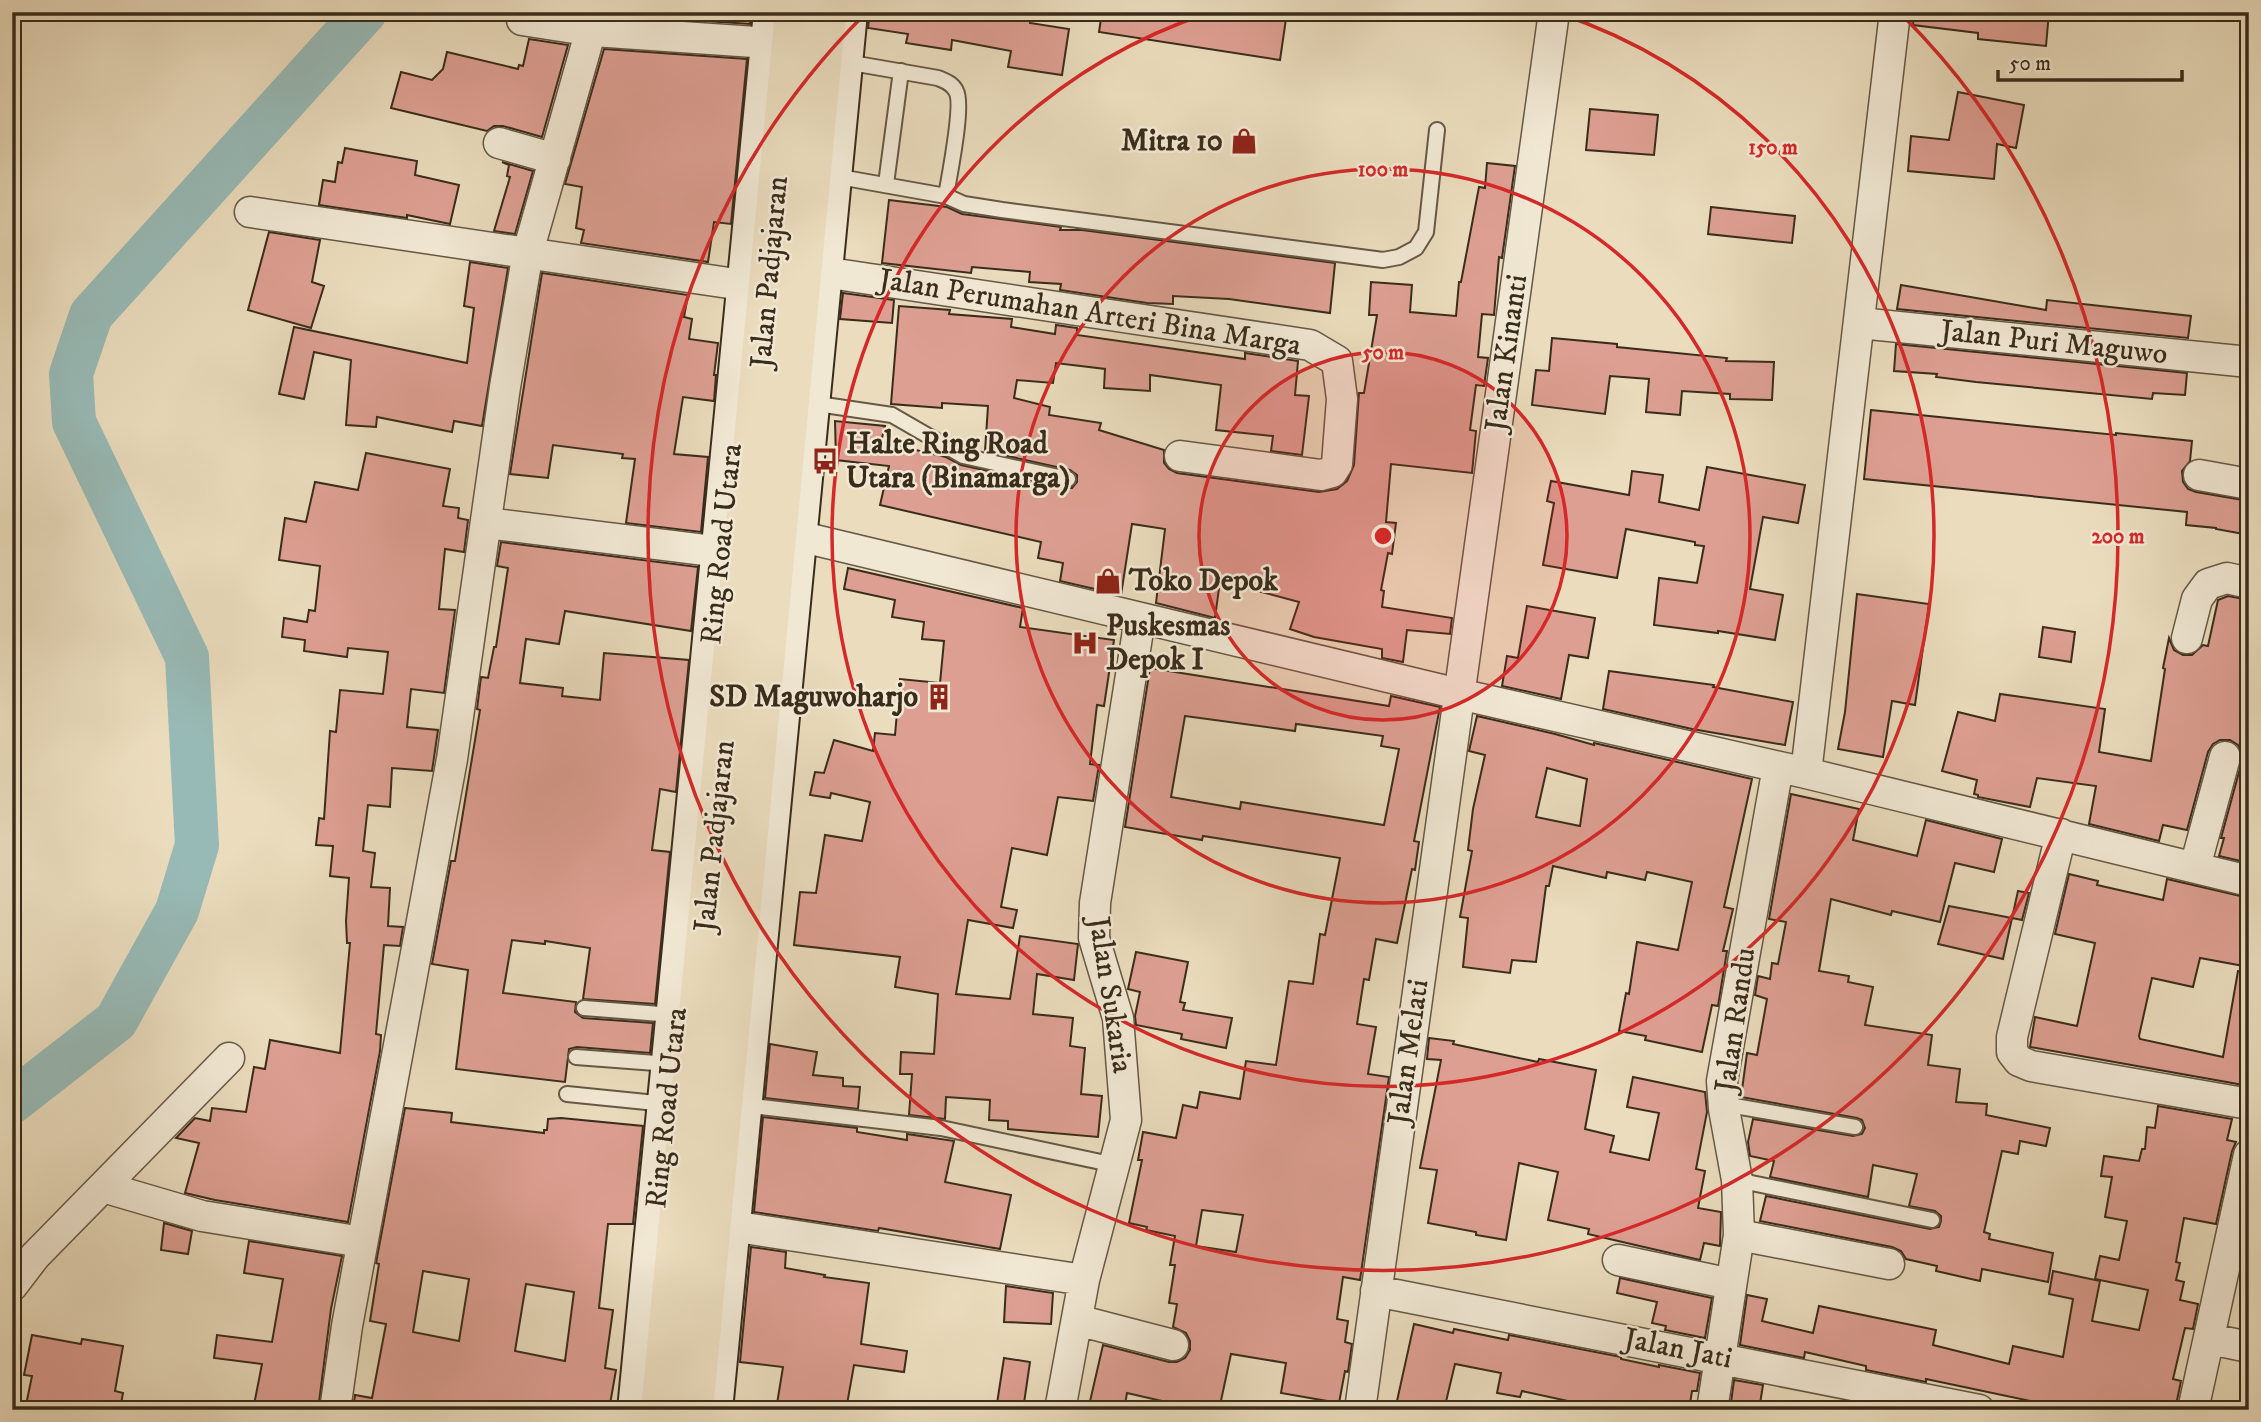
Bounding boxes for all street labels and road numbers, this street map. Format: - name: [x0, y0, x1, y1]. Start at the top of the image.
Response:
- street label: Jalan Padjajaran: [743, 174, 797, 373]
- street label: Jalan Perumahan Arteri Bina Marga: [873, 261, 1304, 365]
- street label: Jalan Kinanti: [1477, 272, 1536, 437]
- street label: Jalan Puri Maguwo: [1936, 312, 2169, 373]
- street label: Ring Road Utara: [693, 441, 751, 646]
- street label: Jalan Padjajaran: [686, 738, 743, 937]
- street label: Jalan Sukaria: [1079, 911, 1141, 1076]
- street label: Jalan Randu: [1707, 945, 1764, 1098]
- street label: Jalan Melati: [1380, 977, 1438, 1130]
- street label: Ring Road Utara: [638, 1005, 696, 1210]
- street label: Jalan Jati: [1618, 1320, 1735, 1378]

